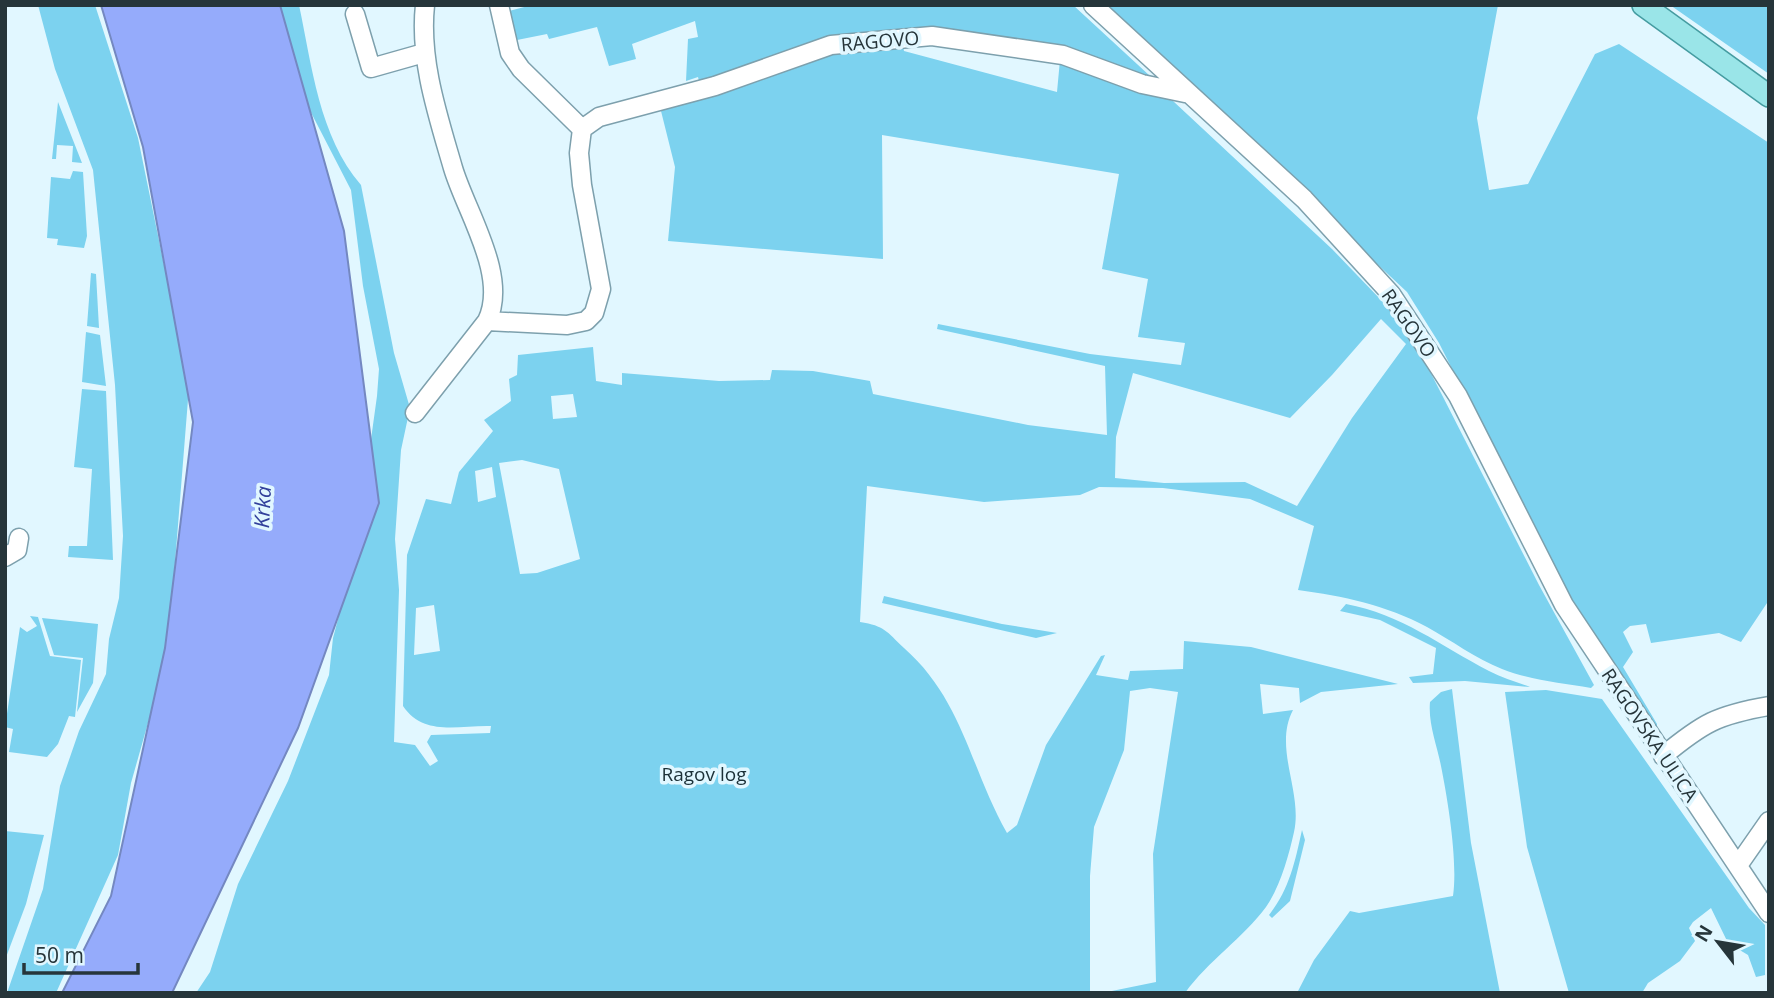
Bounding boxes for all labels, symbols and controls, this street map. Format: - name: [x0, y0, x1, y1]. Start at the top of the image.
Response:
- street label: RAGOVO: [840, 25, 920, 57]
- street label: RAGOVO: [1376, 283, 1442, 363]
- water label: Krka: [247, 485, 277, 529]
- street label: RAGOVSKA ULICA: [1596, 663, 1704, 807]
- park label: Ragov log: [662, 761, 747, 787]
- north arrow: [1683, 907, 1753, 977]
- text: N: [1688, 920, 1719, 947]
- scale bar: [24, 932, 138, 976]
- text: 50 m: [35, 941, 84, 969]

